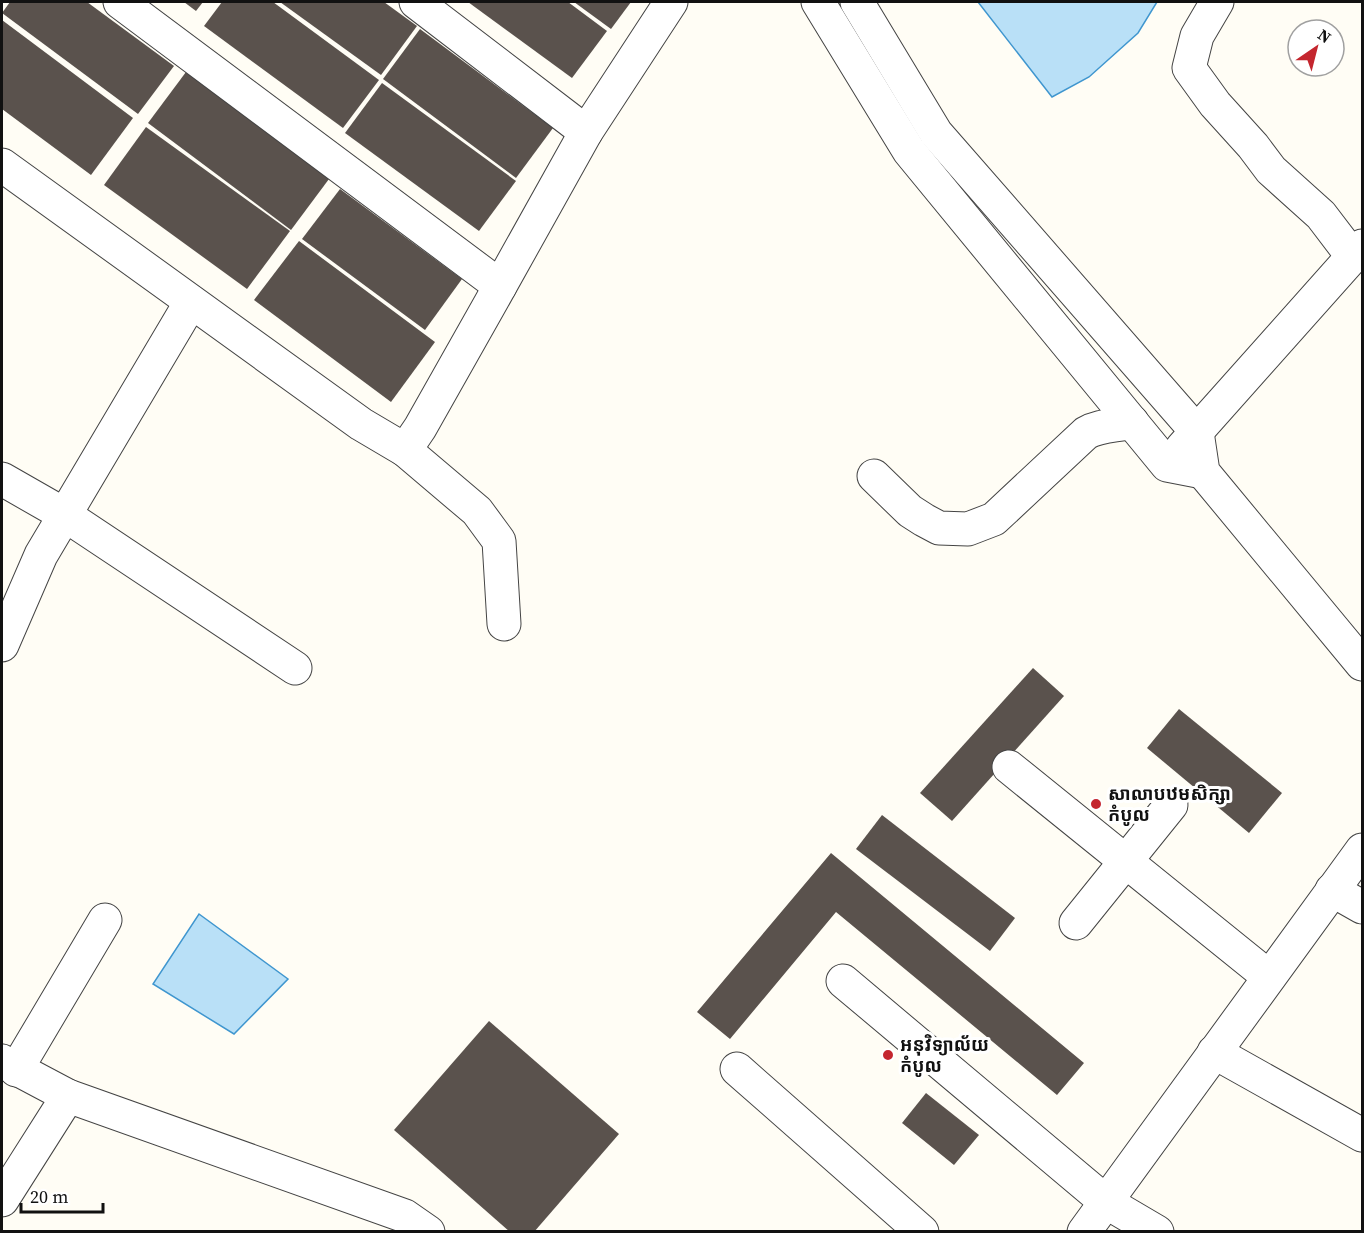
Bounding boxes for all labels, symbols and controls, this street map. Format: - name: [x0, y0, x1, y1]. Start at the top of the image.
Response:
- north arrow: [1286, 18, 1346, 78]
- text: N: [1314, 23, 1336, 48]
- place label: សាលាបឋមសិក្សា កំបូល: [1108, 781, 1231, 827]
- marker: សាលាបឋមសិក្សា កំបូល: [1089, 797, 1103, 811]
- place label: អនុវិទ្យាល័យ កំបូល: [900, 1032, 989, 1078]
- marker: អនុវិទ្យាល័យ កំបូល: [881, 1048, 895, 1062]
- scale bar: [21, 1176, 104, 1214]
- text: 20 m: [30, 1184, 68, 1209]

